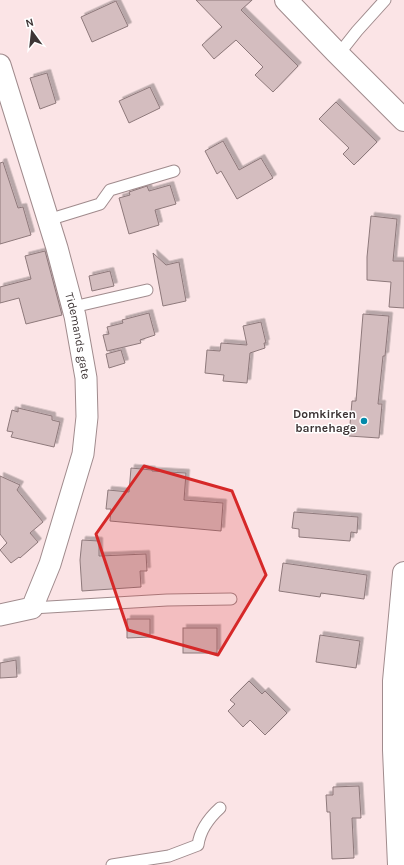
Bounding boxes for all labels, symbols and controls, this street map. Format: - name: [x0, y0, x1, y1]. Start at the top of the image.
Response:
- north arrow: [12, 12, 52, 52]
- text: N: [24, 16, 35, 30]
- street label: Tidemands gate: [62, 291, 93, 380]
- place label: Domkirken barnehage: [293, 407, 356, 435]
- marker: Domkirken barnehage: [359, 416, 369, 426]

